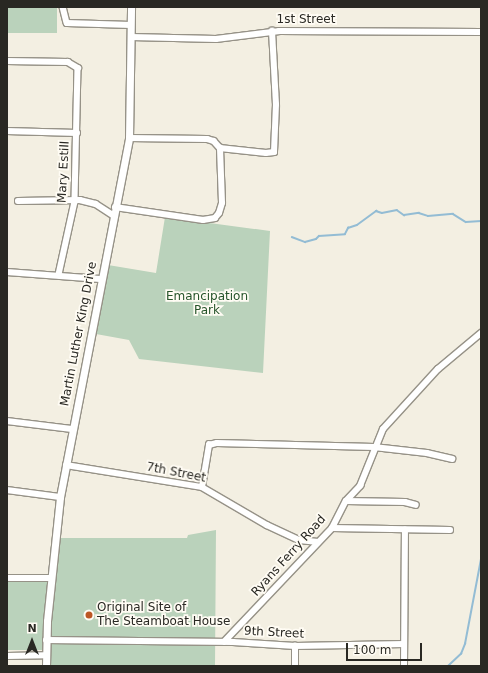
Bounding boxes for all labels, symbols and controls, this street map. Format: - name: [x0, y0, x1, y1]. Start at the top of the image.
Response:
- street label: 1st Street: [277, 13, 335, 27]
- street label: Mary Estill: [55, 141, 73, 203]
- street label: Martin Luther King Drive: [58, 261, 100, 407]
- park label: Emancipation Park: [166, 290, 248, 318]
- street label: 7th Street: [145, 460, 207, 486]
- street label: Ryans Ferry Road: [249, 512, 329, 600]
- place label: Original Site of The Steamboat House: [97, 601, 230, 629]
- marker: Original Site of The Steamboat House: [84, 610, 94, 620]
- north arrow: [12, 621, 52, 661]
- text: N: [27, 622, 37, 635]
- street label: 9th Street: [244, 624, 304, 642]
- scale bar: [348, 635, 424, 661]
- text: 100 m: [353, 643, 391, 657]

